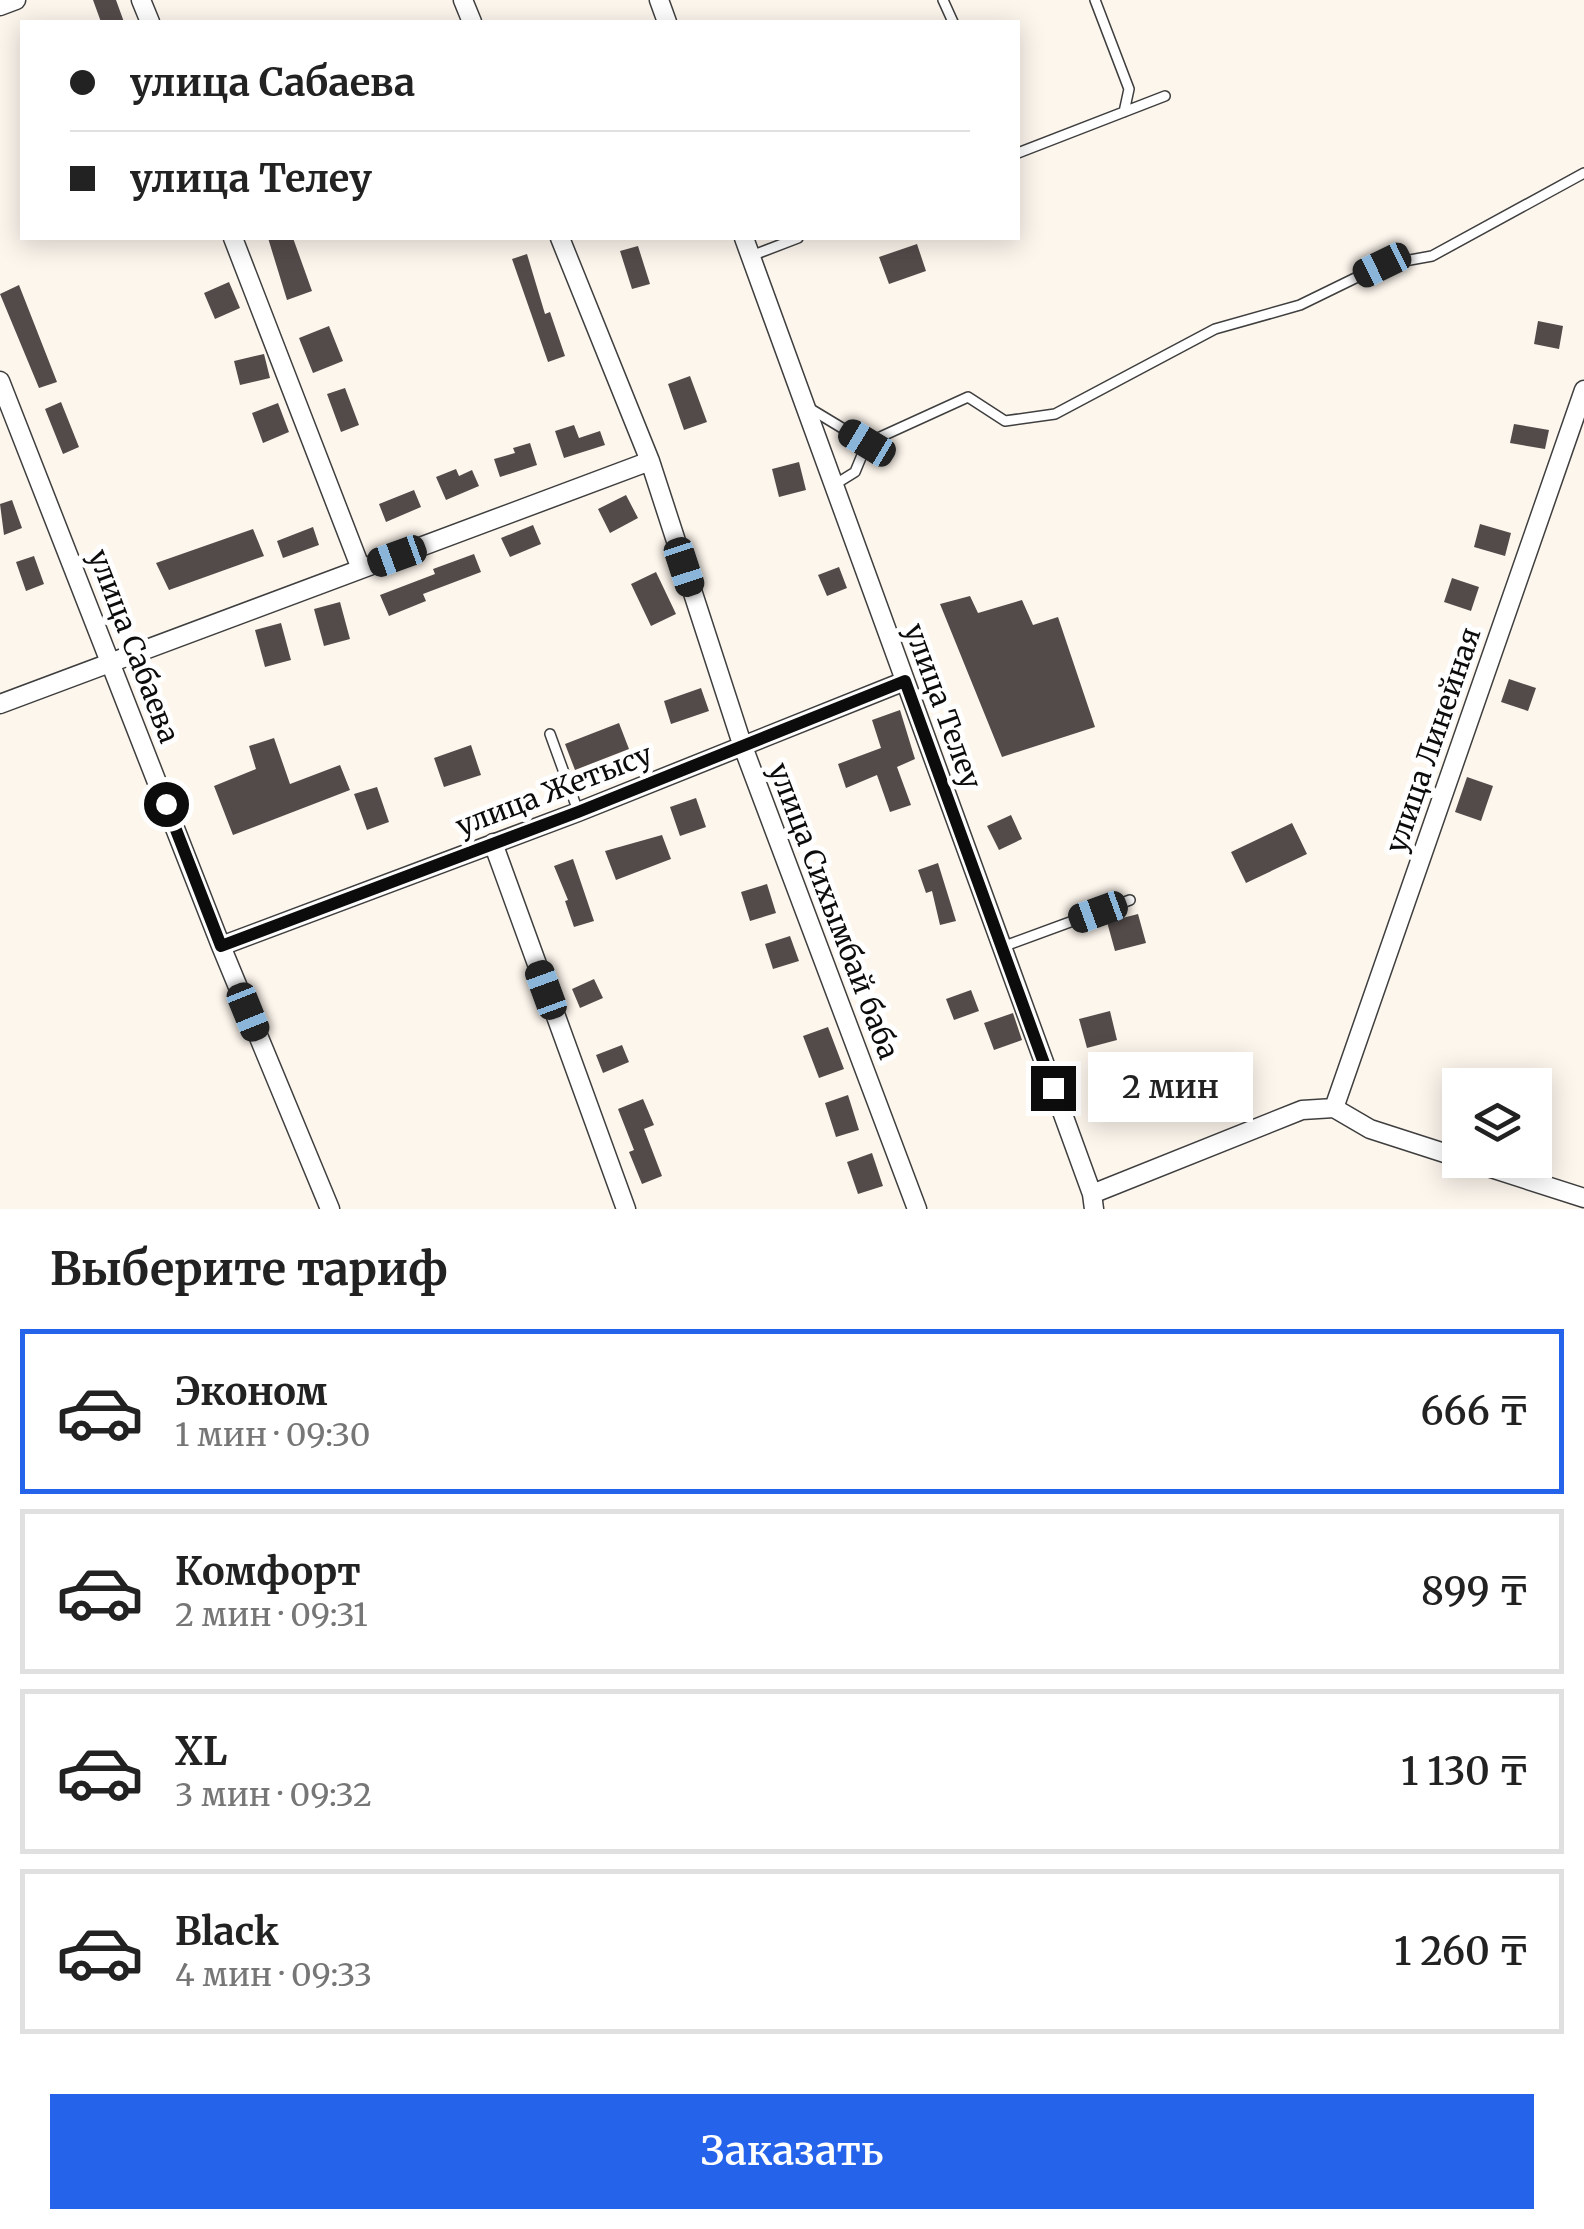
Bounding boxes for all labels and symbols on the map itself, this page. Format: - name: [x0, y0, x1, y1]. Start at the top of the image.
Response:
- car: [1348, 238, 1416, 292]
- car: [834, 415, 900, 471]
- car: [364, 532, 430, 580]
- car: [660, 534, 708, 600]
- street label: улица Сабаева: [81, 544, 187, 748]
- street label: улица Телеу: [896, 618, 990, 794]
- street label: улица Линейная: [1378, 623, 1488, 857]
- street label: улица Жетысу: [451, 736, 658, 844]
- street label: улица Сихымбай баба: [761, 758, 907, 1064]
- route start: [144, 782, 189, 827]
- car: [1065, 888, 1131, 936]
- car: [522, 957, 570, 1023]
- car: [223, 979, 273, 1045]
- callout: 2 мин: [1088, 1053, 1253, 1123]
- route end: [1031, 1066, 1076, 1111]

